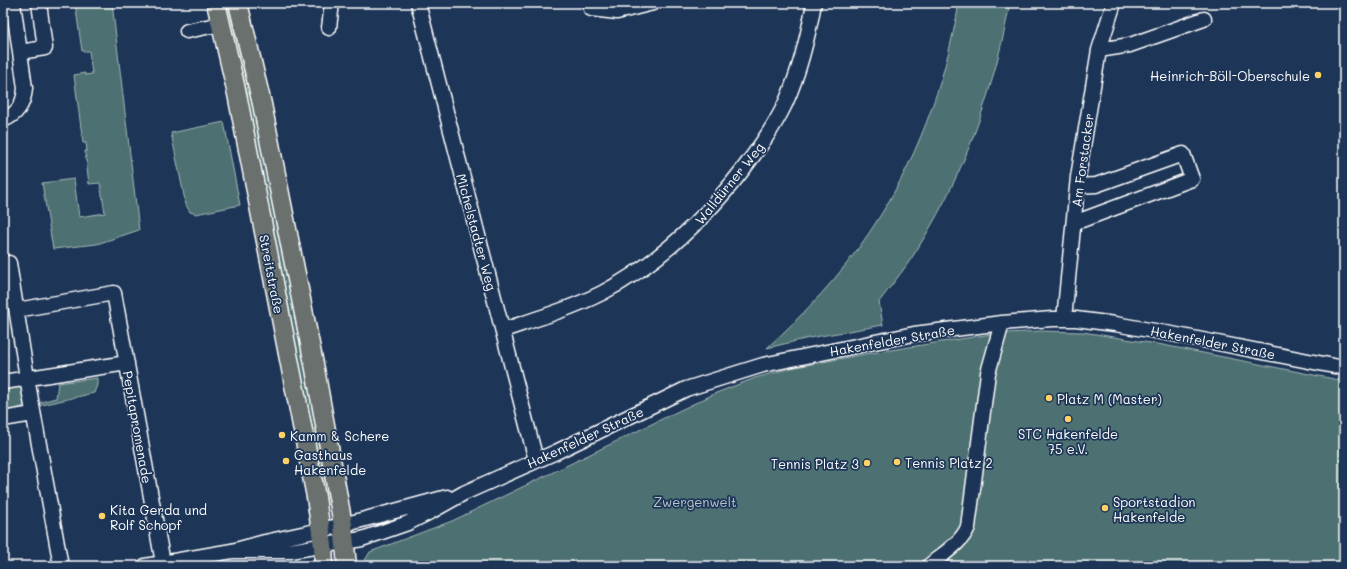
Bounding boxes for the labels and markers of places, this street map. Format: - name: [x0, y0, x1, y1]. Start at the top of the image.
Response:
- place label: Heinrich-Böll-Oberschule: [1150, 67, 1310, 84]
- marker: Heinrich-Böll-Oberschule: [1313, 70, 1323, 80]
- place label: Platz M (Master): [1057, 390, 1162, 407]
- marker: Platz M (Master): [1044, 393, 1054, 403]
- marker: STC Hakenfelde 75 e.V.: [1063, 414, 1073, 424]
- place label: STC Hakenfelde 75 e.V.: [1018, 425, 1118, 457]
- place label: Kamm & Schere: [290, 427, 389, 444]
- marker: Kamm & Schere: [277, 430, 287, 440]
- place label: Gasthaus Hakenfelde: [294, 446, 366, 478]
- place label: Tennis Platz 2: [905, 454, 993, 471]
- place label: Tennis Platz 3: [771, 455, 859, 472]
- marker: Gasthaus Hakenfelde: [281, 456, 291, 466]
- marker: Tennis Platz 2: [892, 457, 902, 467]
- marker: Tennis Platz 3: [862, 458, 872, 468]
- place label: Sportstadion Hakenfelde: [1113, 493, 1196, 525]
- place label: Kita Gerda und Rolf Schopf: [110, 501, 207, 533]
- marker: Sportstadion Hakenfelde: [1100, 503, 1110, 513]
- marker: Kita Gerda und Rolf Schopf: [97, 511, 107, 521]

